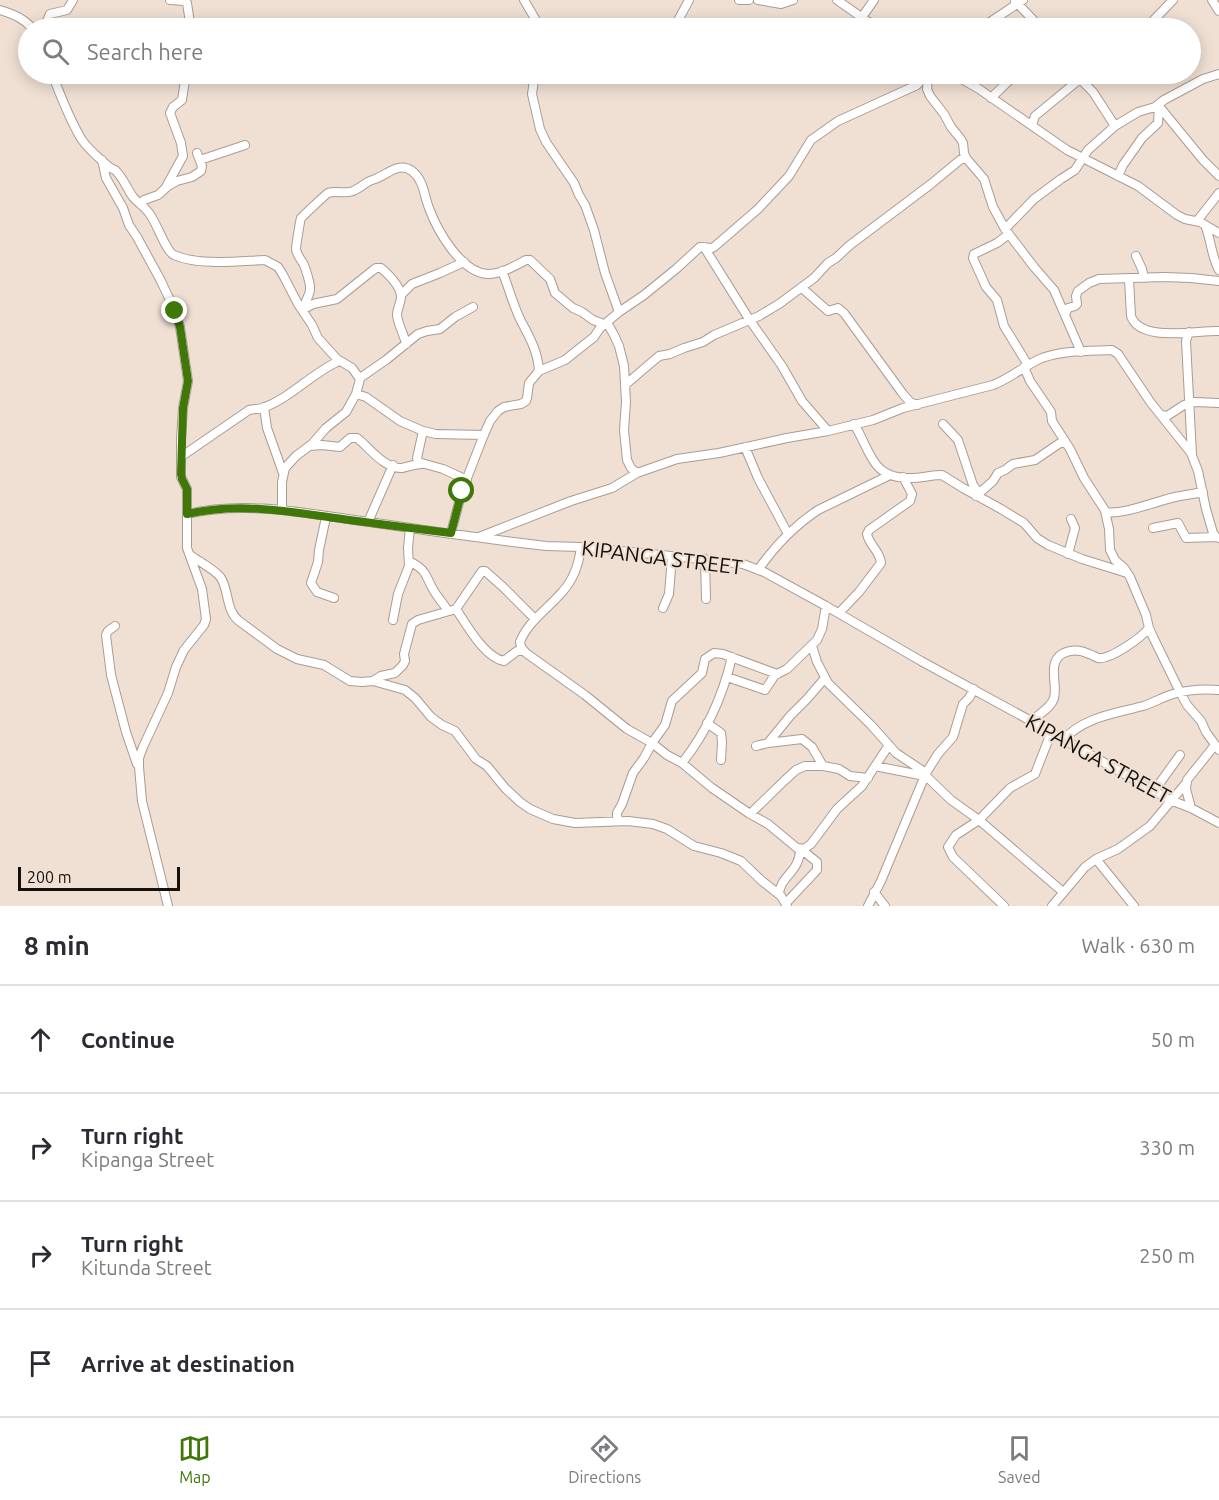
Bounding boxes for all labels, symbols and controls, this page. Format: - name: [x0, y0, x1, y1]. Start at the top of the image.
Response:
- search box: [18, 18, 1201, 84]
- icon: search: [39, 35, 72, 68]
- text: Search here: [87, 39, 203, 64]
- route end: [161, 297, 187, 323]
- route start: [448, 477, 474, 503]
- street label: KIPANGA STREET: [580, 535, 744, 579]
- street label: KIPANGA STREET: [1022, 708, 1175, 808]
- scale bar: [18, 864, 180, 892]
- text: 200 m: [27, 868, 72, 886]
- text: 8 min: [24, 931, 90, 960]
- text: Walk · 630 m: [1082, 934, 1195, 957]
- icon: ahead: [24, 1023, 57, 1056]
- text: Continue: [81, 1027, 175, 1052]
- text: 50 m: [1151, 1028, 1195, 1051]
- text: Turn right: [81, 1123, 183, 1148]
- icon: right: [24, 1131, 57, 1164]
- text: 330 m: [1139, 1136, 1195, 1159]
- text: Kipanga Street: [81, 1148, 214, 1171]
- text: Turn right: [81, 1231, 183, 1256]
- icon: right: [24, 1239, 57, 1272]
- text: 250 m: [1139, 1244, 1195, 1267]
- text: Kitunda Street: [81, 1256, 212, 1279]
- icon: arrive: [24, 1347, 57, 1380]
- text: Arrive at destination: [81, 1351, 295, 1376]
- tab: Map: [178, 1432, 211, 1486]
- tab: Directions: [568, 1432, 641, 1486]
- tab: Saved: [998, 1432, 1041, 1486]

